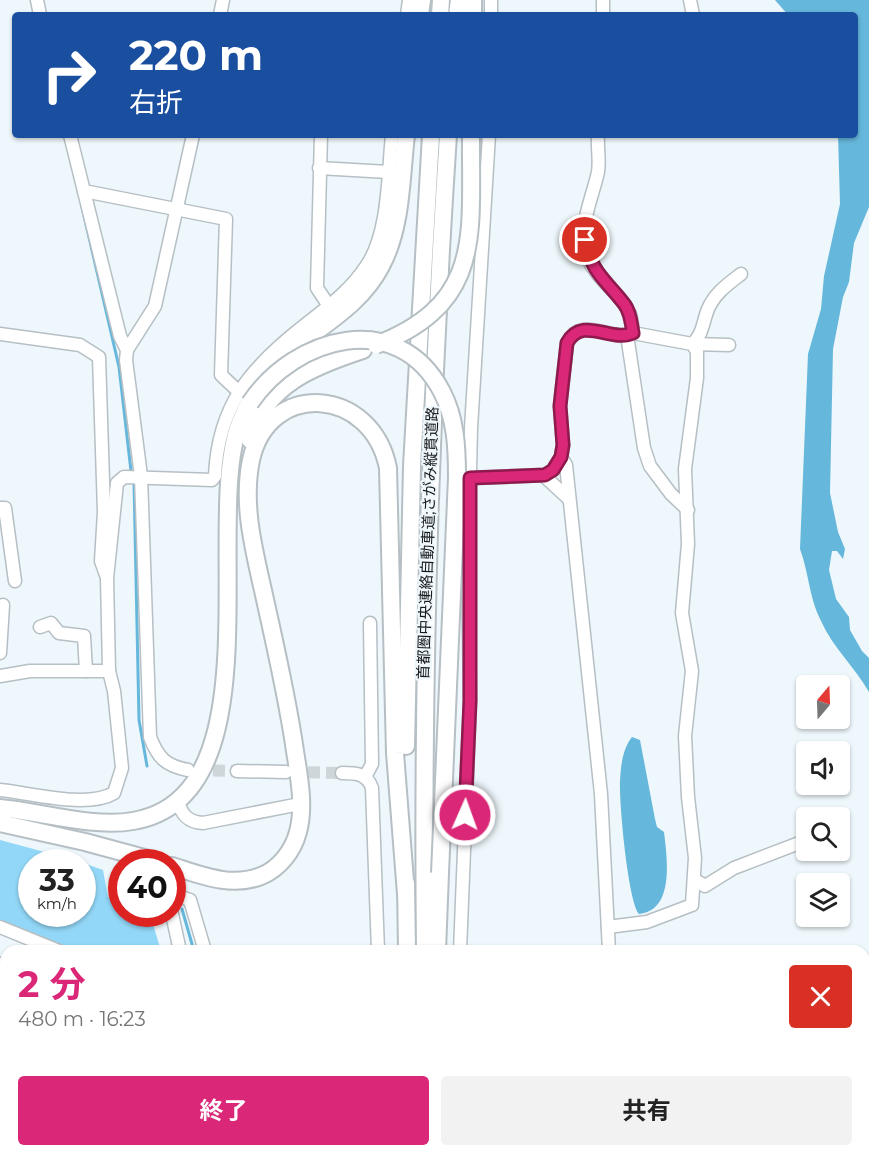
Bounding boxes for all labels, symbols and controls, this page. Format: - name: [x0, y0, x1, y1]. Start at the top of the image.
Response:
- text: 220 m: [129, 29, 263, 81]
- icon: right: [30, 36, 108, 114]
- text: 右折: [129, 86, 183, 119]
- pin: [559, 214, 610, 265]
- icon: arrive: [568, 223, 601, 256]
- street label: 首都圏中央連絡自動車道;さがみ縦貫道路: [413, 406, 442, 680]
- north arrow: [796, 675, 850, 729]
- map controls: [796, 675, 850, 927]
- button: sound: [796, 741, 850, 795]
- position arrow: [433, 783, 497, 847]
- button: search: [796, 807, 850, 861]
- speed limit sign: 40: [108, 849, 186, 927]
- text: 33: [39, 862, 75, 899]
- button: layers: [796, 873, 850, 927]
- text: km/h: [37, 894, 77, 913]
- text: 2 分: [18, 962, 85, 1006]
- button: close: [789, 965, 852, 1028]
- text: 480 m · 16:23: [18, 1007, 146, 1031]
- button: 終了: [18, 1076, 429, 1145]
- button: 共有: [441, 1076, 852, 1145]

